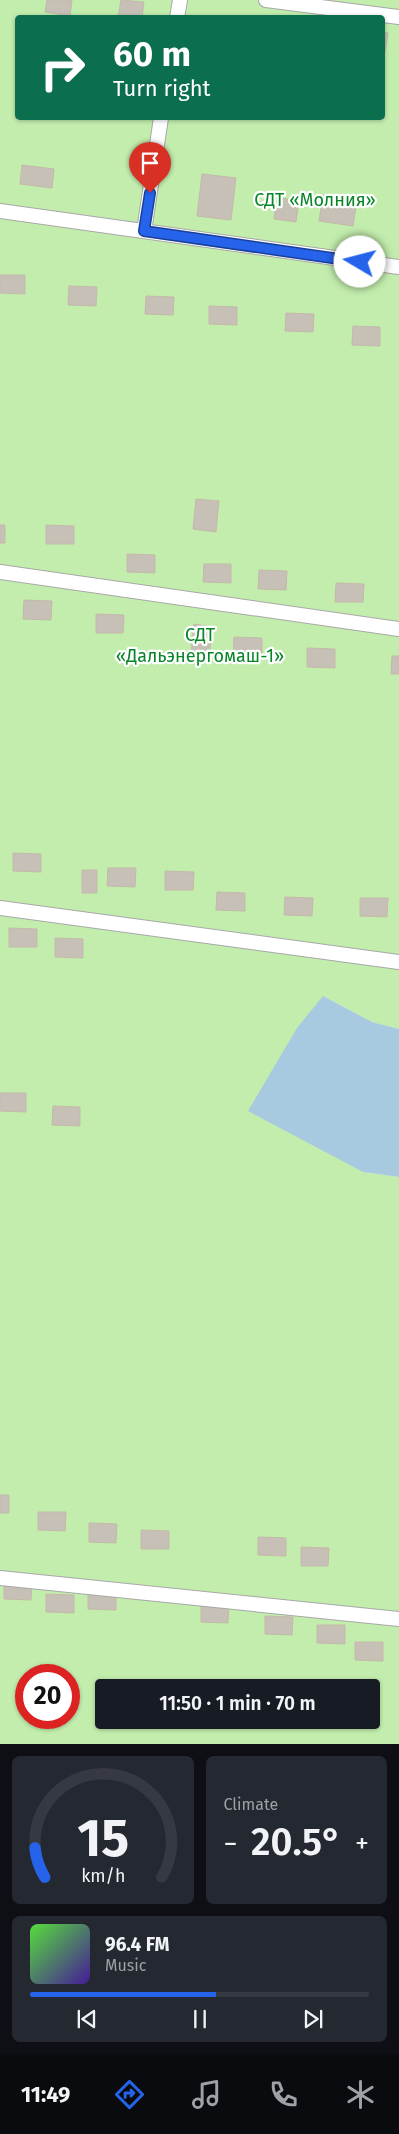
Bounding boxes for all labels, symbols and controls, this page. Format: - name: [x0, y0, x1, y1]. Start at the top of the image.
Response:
- text: 60 m: [113, 33, 191, 75]
- icon: right: [30, 35, 95, 100]
- text: Turn right: [113, 75, 210, 102]
- pin: [129, 142, 171, 193]
- icon: arrive: [136, 149, 164, 177]
- park label: СДТ «Молния»: [254, 189, 376, 211]
- position arrow: [333, 235, 385, 287]
- park label: СДТ «Дальэнергомаш-1»: [116, 624, 284, 667]
- speed limit sign: 20: [15, 1664, 80, 1729]
- text: 11:50 · 1 min · 70 m: [159, 1692, 316, 1715]
- text: Climate: [224, 1795, 278, 1814]
- text: 15: [77, 1807, 129, 1870]
- text: 20.5°: [251, 1819, 341, 1865]
- text: −: [224, 1827, 238, 1860]
- text: +: [355, 1827, 369, 1860]
- text: km/h: [81, 1865, 125, 1887]
- text: 96.4 FM: [105, 1933, 169, 1956]
- text: Music: [105, 1956, 146, 1975]
- icon: previous: [73, 2005, 101, 2033]
- icon: pause: [186, 2005, 214, 2033]
- icon: next: [299, 2005, 327, 2033]
- icon: directions: [112, 2077, 147, 2112]
- icon: music: [189, 2077, 224, 2112]
- icon: phone: [266, 2077, 301, 2112]
- icon: climate: [343, 2077, 378, 2112]
- text: 11:49: [21, 2081, 70, 2108]

